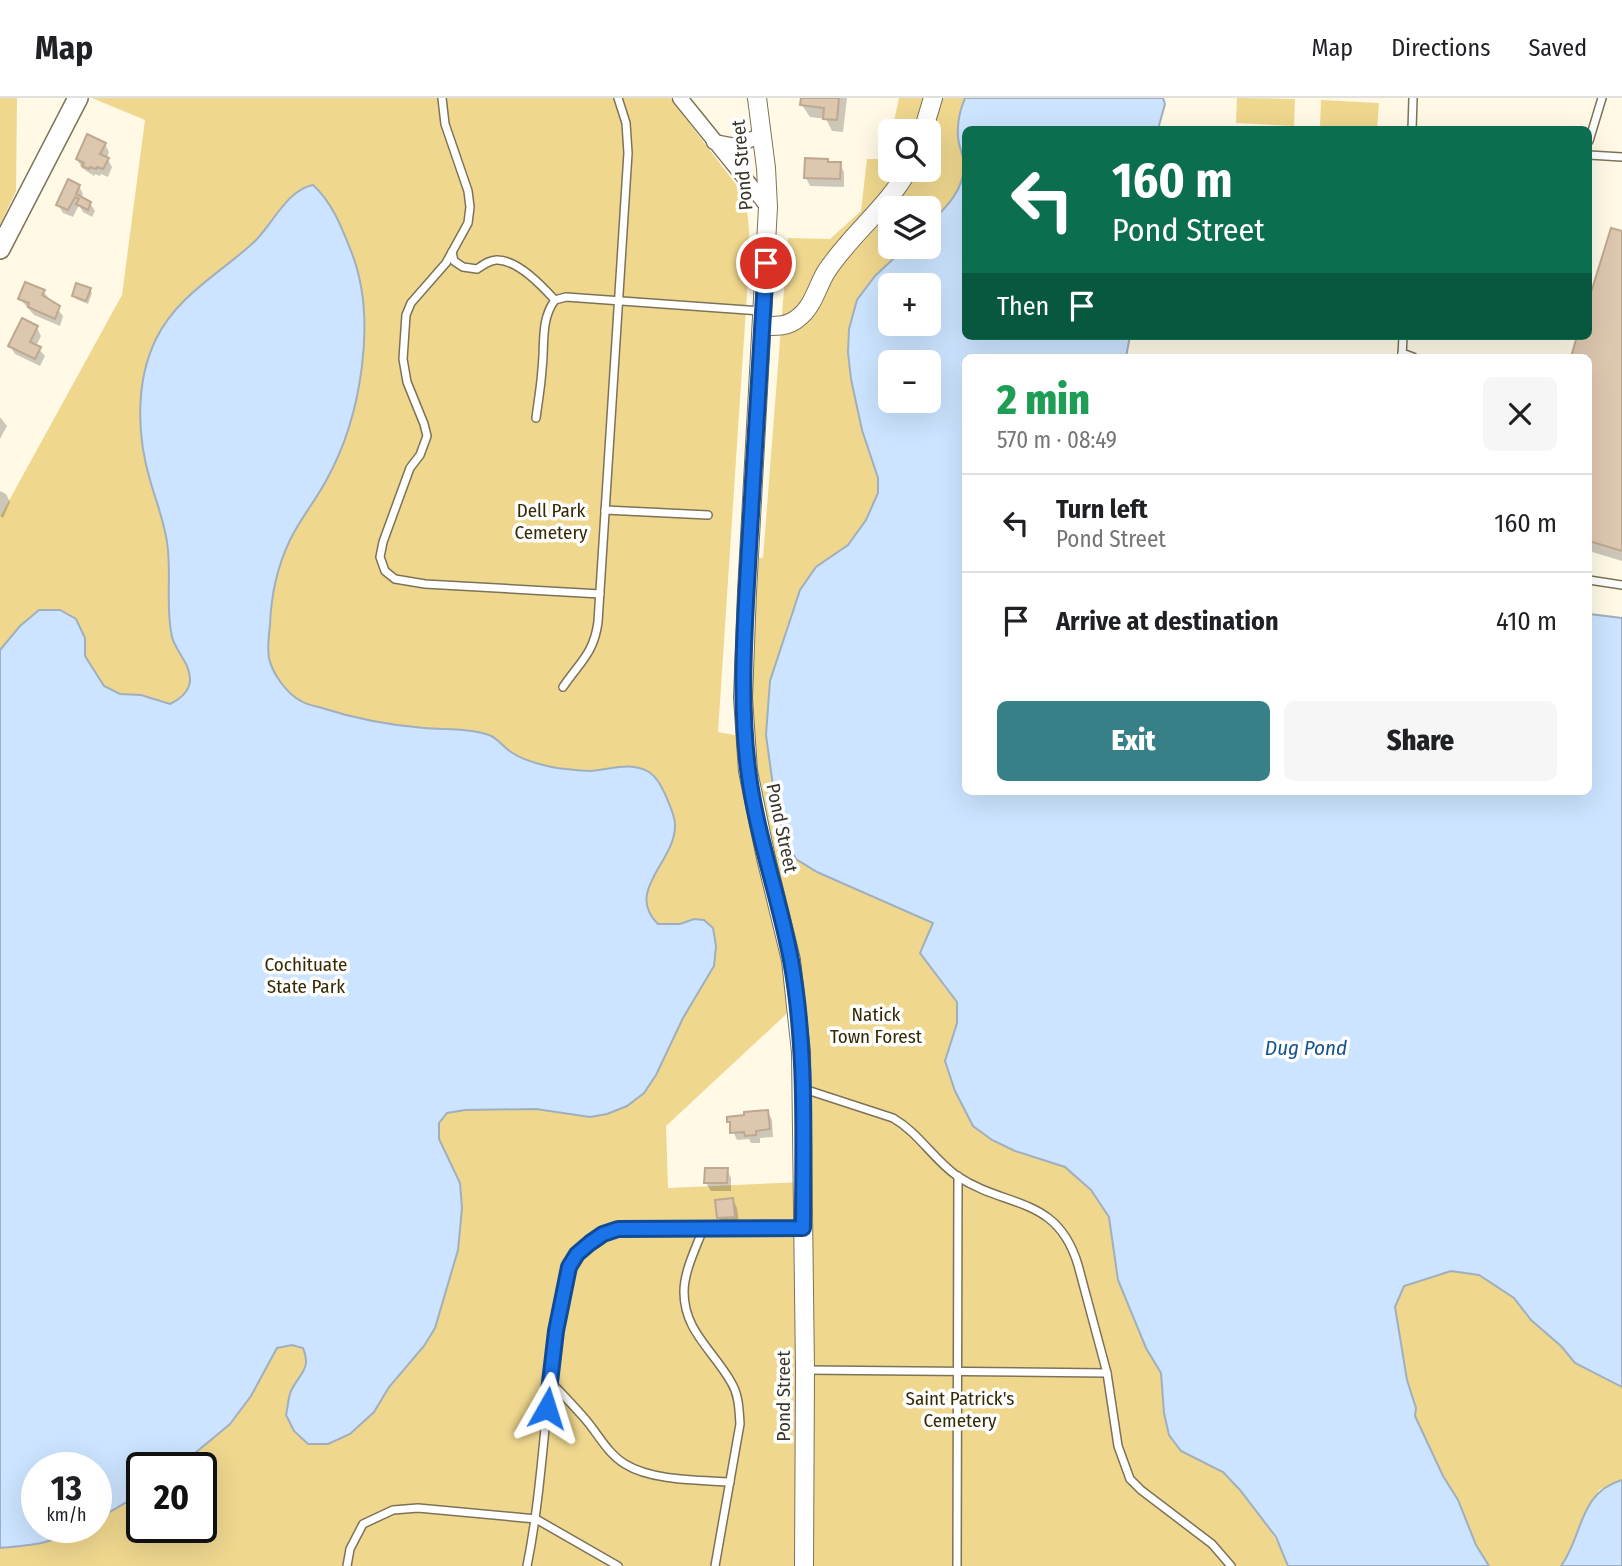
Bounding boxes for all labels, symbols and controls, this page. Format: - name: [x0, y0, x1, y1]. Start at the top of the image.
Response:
- text: Map: [35, 28, 93, 68]
- text: Map: [1312, 34, 1353, 62]
- text: Directions: [1391, 34, 1490, 62]
- text: Saved: [1528, 34, 1587, 62]
- street label: Pond Street: [727, 118, 757, 211]
- map controls: [878, 119, 941, 413]
- button: search: [878, 119, 941, 182]
- text: 160 m: [1112, 151, 1233, 210]
- icon: left: [997, 154, 1088, 245]
- button: layers: [878, 196, 941, 259]
- text: Pond Street: [1112, 211, 1265, 249]
- pin: [736, 233, 796, 293]
- icon: arrive: [747, 244, 785, 282]
- button: +: [878, 273, 941, 336]
- icon: arrive: [1063, 287, 1101, 325]
- text: Then: [997, 291, 1049, 322]
- button: −: [878, 350, 941, 413]
- text: 2 min: [997, 375, 1090, 425]
- button: close: [1483, 377, 1557, 451]
- text: 570 m · 08:49: [997, 426, 1117, 454]
- text: Turn left: [1056, 494, 1148, 525]
- park label: Dell Park Cemetery: [514, 499, 588, 544]
- icon: left: [997, 504, 1035, 542]
- text: 160 m: [1494, 508, 1557, 539]
- text: Pond Street: [1056, 525, 1166, 553]
- icon: arrive: [997, 602, 1035, 640]
- text: Arrive at destination: [1056, 606, 1279, 637]
- text: 410 m: [1496, 606, 1557, 637]
- button: Exit: [997, 701, 1270, 781]
- button: Share: [1284, 701, 1557, 781]
- street label: Pond Street: [761, 781, 803, 876]
- park label: Cochituate State Park: [265, 953, 347, 998]
- park label: Natick Town Forest: [830, 1003, 923, 1048]
- water label: Dug Pond: [1265, 1035, 1347, 1061]
- street label: Pond Street: [772, 1350, 795, 1441]
- position arrow: [510, 1371, 584, 1445]
- park label: Saint Patrick's Cemetery: [906, 1387, 1014, 1432]
- speed limit sign: 20: [126, 1452, 217, 1543]
- text: 13: [51, 1467, 82, 1509]
- text: km/h: [46, 1504, 87, 1526]

